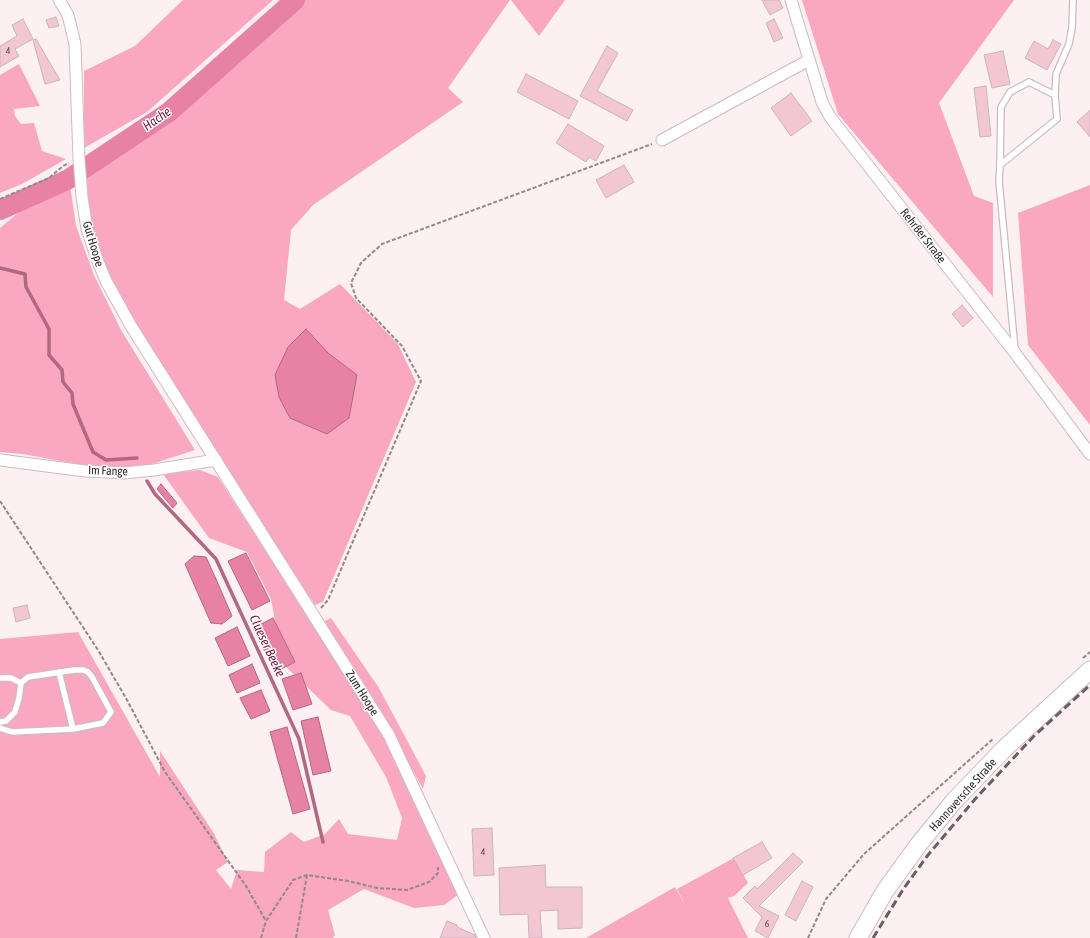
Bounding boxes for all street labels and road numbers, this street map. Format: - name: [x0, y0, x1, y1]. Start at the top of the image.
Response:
- street label: Rehrßer Straße: [897, 206, 949, 266]
- street label: Gut Hoope: [79, 220, 107, 268]
- street label: Im Fange: [88, 463, 128, 479]
- street label: Zum Hoope: [342, 668, 382, 718]
- street label: Hannoversche Straße: [926, 755, 1000, 835]

